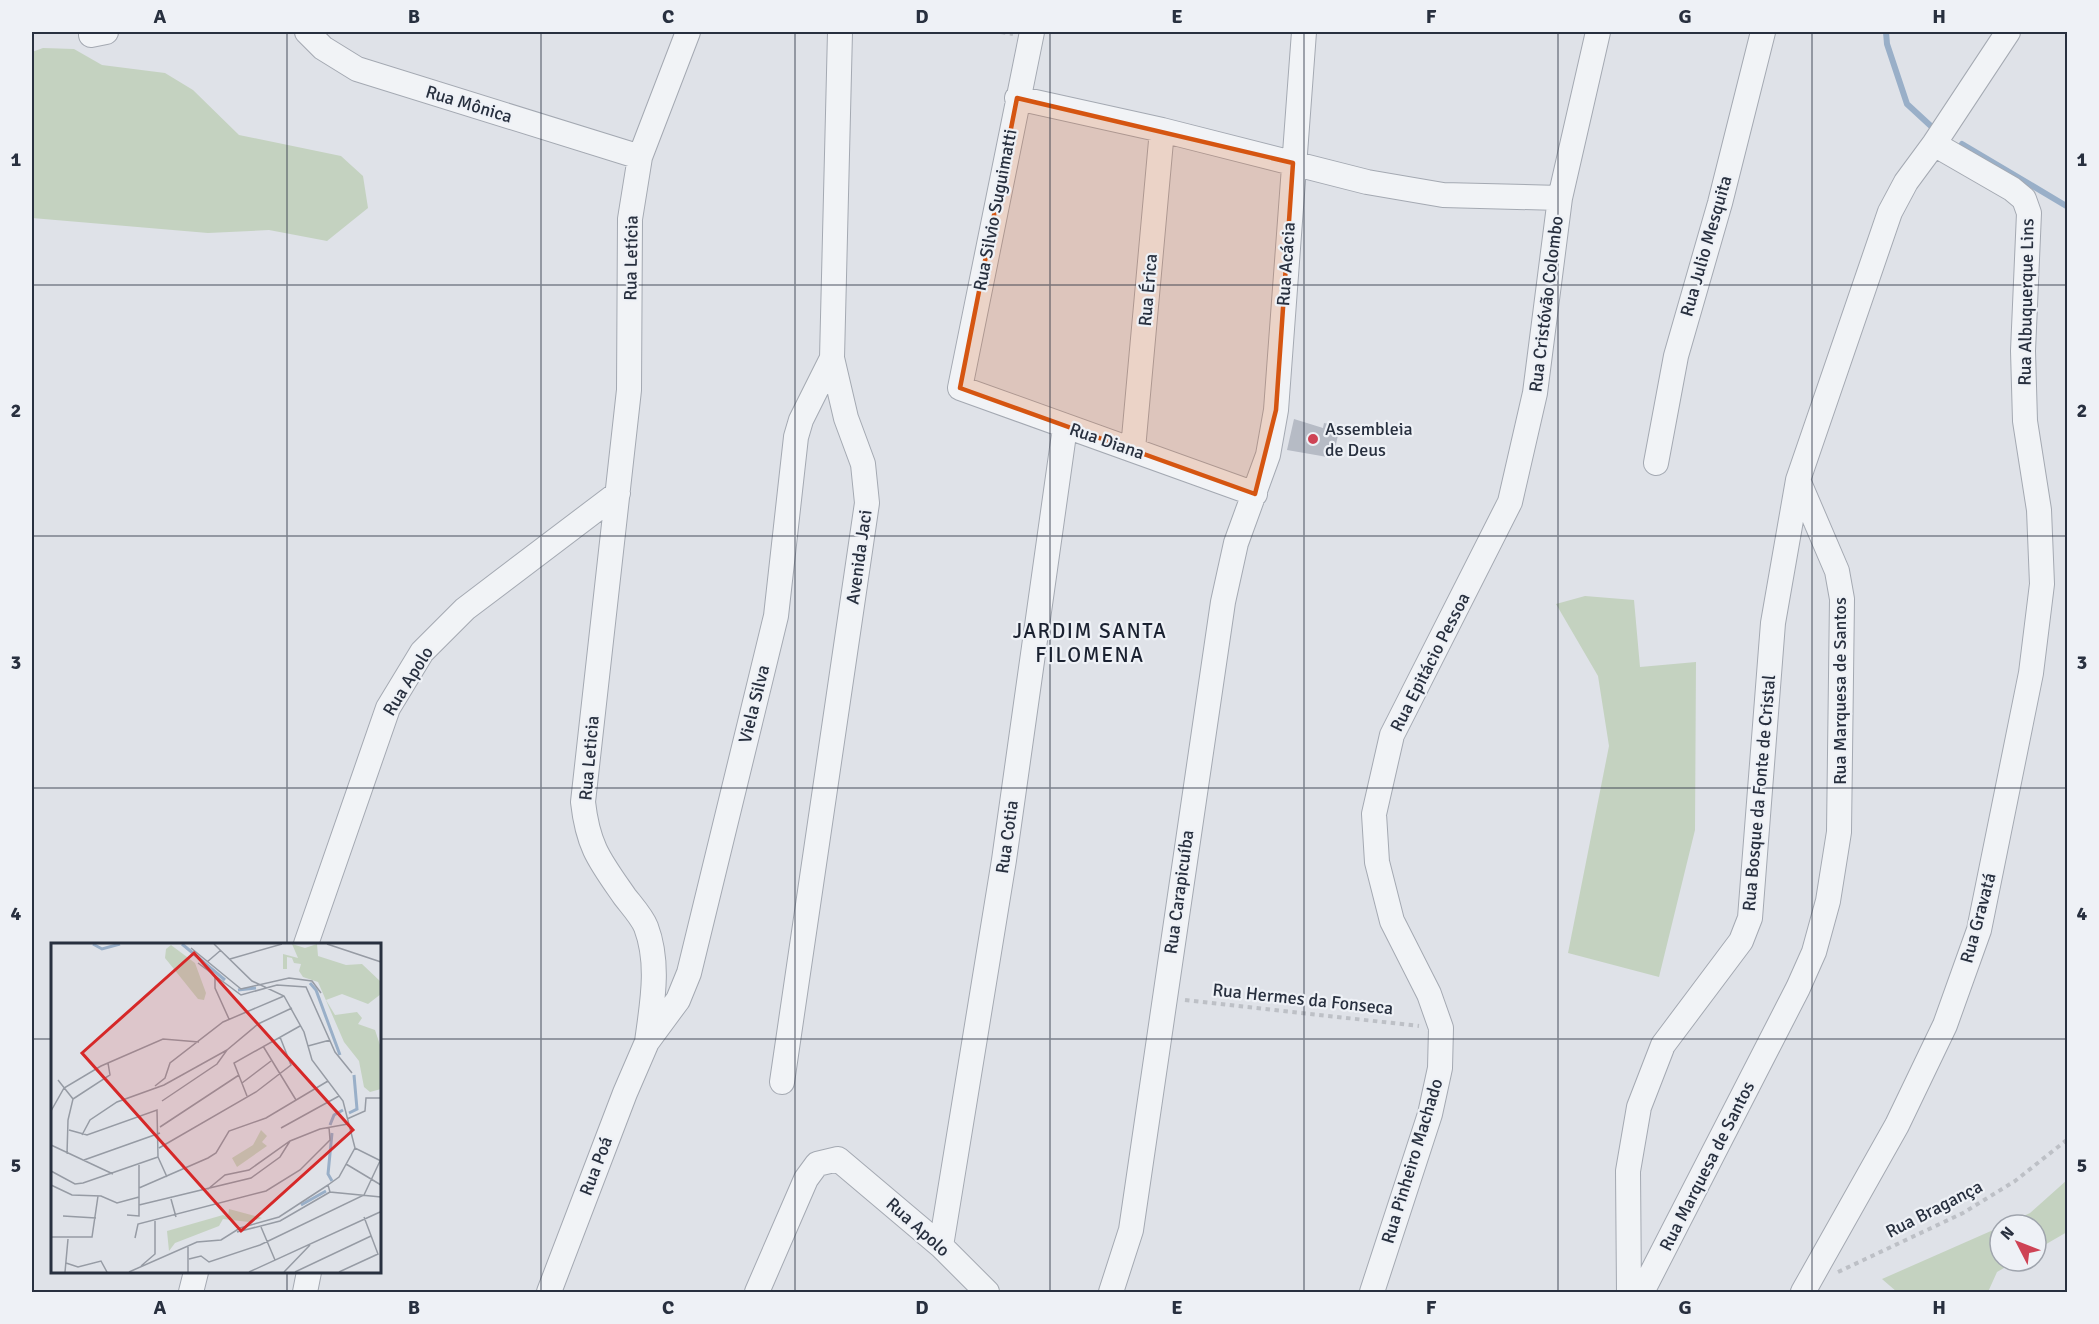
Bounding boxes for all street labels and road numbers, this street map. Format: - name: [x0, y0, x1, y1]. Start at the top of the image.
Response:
- street label: Rua Mônica: [423, 80, 515, 128]
- street label: Rua Silvio Suguimatti: [969, 127, 1021, 293]
- street label: Rua Julio Mesquita: [1675, 173, 1737, 319]
- street label: Rua Letícia: [619, 215, 643, 301]
- street label: Rua Cristóvão Colombo: [1524, 215, 1568, 393]
- street label: Rua Albuquerque Lins: [2014, 218, 2038, 386]
- street label: Rua Acácia: [1272, 221, 1300, 307]
- street label: Rua Érica: [1134, 253, 1162, 327]
- street label: Rua Diana: [1067, 418, 1147, 464]
- street label: Avenida Jaci: [841, 508, 877, 606]
- street label: Rua Epitácio Pessoa: [1385, 589, 1475, 735]
- street label: Rua Marquesa de Santos: [1829, 597, 1851, 785]
- street label: Rua Apolo: [378, 642, 438, 720]
- street label: Viela Silva: [734, 663, 774, 745]
- street label: Rua Bosque da Fonte de Cristal: [1738, 674, 1780, 912]
- street label: Rua Leticia: [574, 715, 604, 801]
- street label: Rua Cotia: [991, 799, 1023, 875]
- street label: Rua Carapicuíba: [1159, 829, 1199, 955]
- street label: Rua Gravatá: [1955, 870, 2001, 966]
- street label: Rua Hermes da Fonseca: [1212, 979, 1394, 1019]
- street label: Rua Pinheiro Machado: [1376, 1076, 1448, 1246]
- street label: Rua Marquesa de Santos: [1655, 1077, 1759, 1255]
- street label: Rua Poá: [575, 1133, 617, 1199]
- street label: Rua Bragança: [1882, 1175, 1986, 1243]
- street label: Rua Apolo: [882, 1193, 954, 1261]

